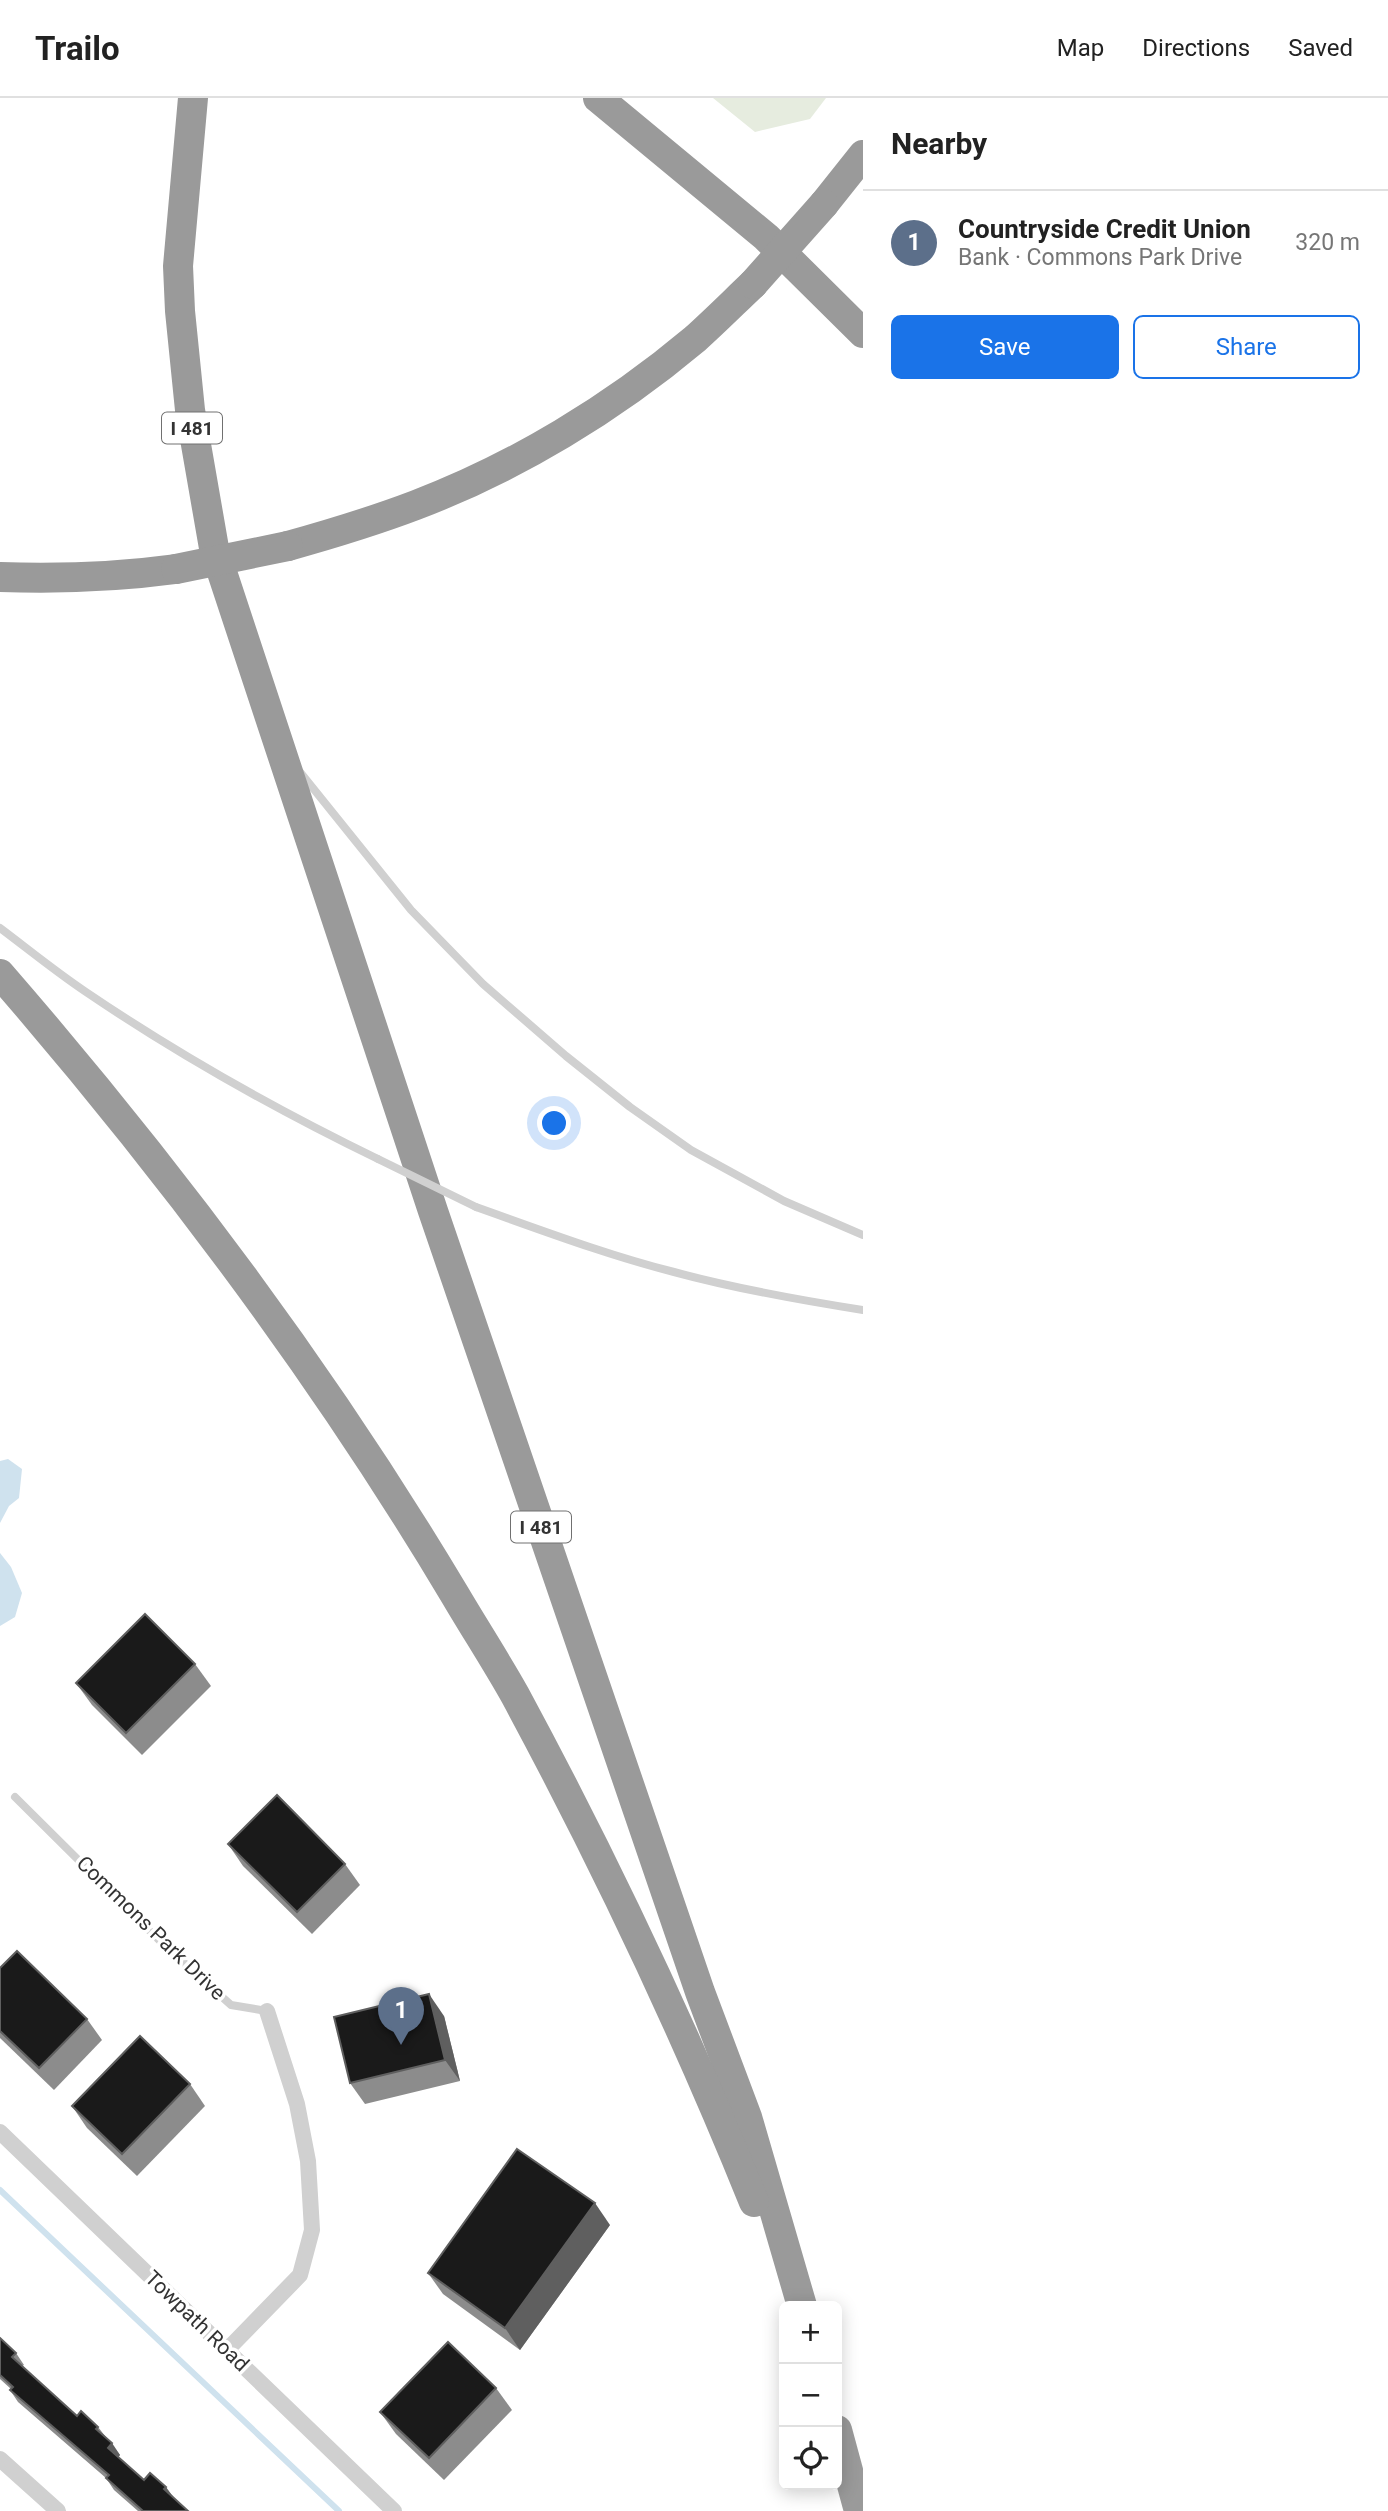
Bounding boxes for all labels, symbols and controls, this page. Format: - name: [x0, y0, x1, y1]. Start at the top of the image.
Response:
- text: Trailo: [35, 29, 120, 68]
- text: Map: [1057, 34, 1104, 62]
- text: Directions: [1142, 34, 1250, 62]
- text: Saved: [1288, 34, 1353, 62]
- text: Nearby: [891, 126, 987, 161]
- text: Countryside Credit Union: [958, 214, 1251, 244]
- text: 1: [907, 229, 921, 256]
- text: 320 m: [1295, 229, 1360, 256]
- text: Bank · Commons Park Drive: [958, 244, 1242, 271]
- button: Save: [891, 315, 1119, 379]
- button: Share: [1133, 315, 1360, 379]
- road number: I 481: [162, 412, 222, 444]
- your location: [537, 1106, 571, 1140]
- road number: I 481: [511, 1512, 571, 1542]
- street label: Commons Park Drive: [72, 1851, 230, 2005]
- pin: 1: [378, 1987, 424, 2045]
- street label: Towpath Road: [140, 2266, 254, 2376]
- map controls: [779, 2301, 842, 2490]
- button: +: [779, 2301, 842, 2364]
- button: −: [779, 2364, 842, 2427]
- button: locate: [779, 2427, 842, 2490]

